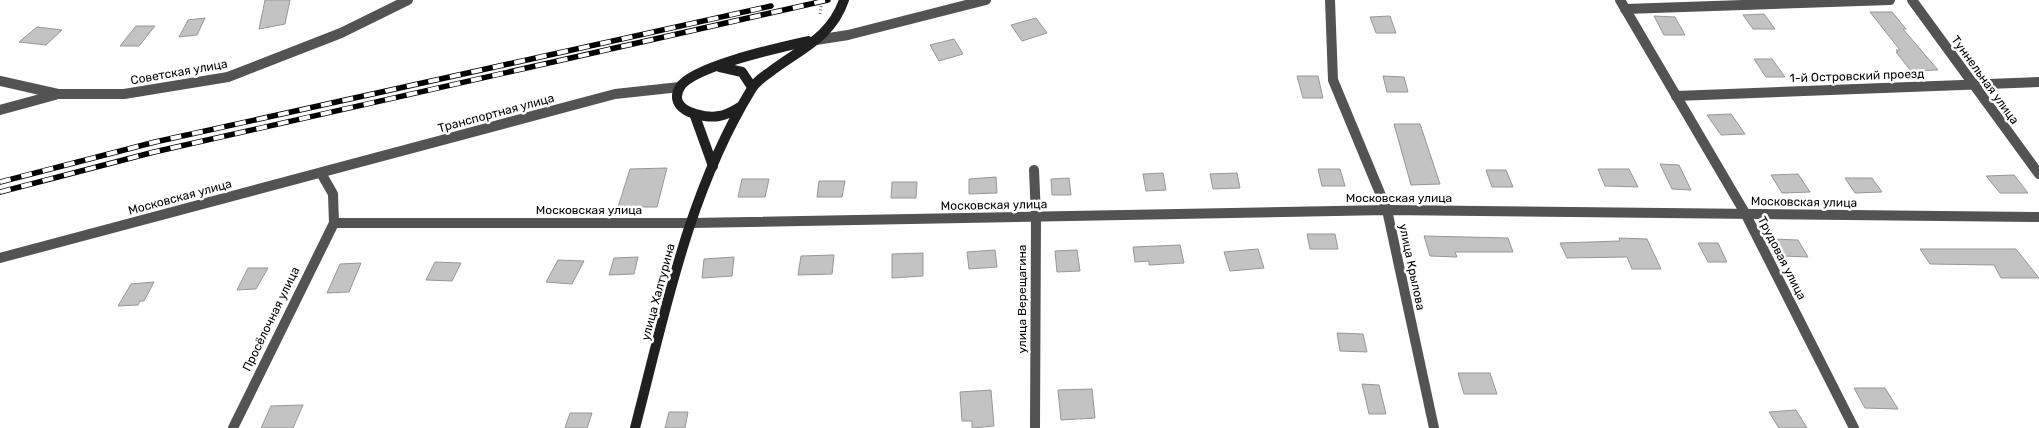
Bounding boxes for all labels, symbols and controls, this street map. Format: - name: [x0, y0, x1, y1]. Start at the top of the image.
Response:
- street label: Туннельная улица: [1948, 33, 2022, 127]
- street label: Советская улица: [129, 57, 229, 87]
- street label: 1-й Островский проезд: [1789, 67, 1925, 85]
- street label: Транспортная улица: [436, 91, 556, 135]
- street label: Московская улица: [127, 176, 233, 218]
- street label: Московская улица: [1346, 191, 1452, 205]
- street label: Московская улица: [1751, 194, 1857, 210]
- street label: Московская улица: [941, 197, 1047, 213]
- street label: Московская улица: [536, 203, 642, 217]
- street label: Трудовая улица: [1755, 214, 1809, 302]
- street label: улица Крылова: [1396, 223, 1428, 311]
- street label: улица Халтурина: [638, 242, 678, 342]
- street label: улица Верещагина: [1015, 245, 1029, 353]
- street label: Просёлочная улица: [240, 265, 302, 373]

